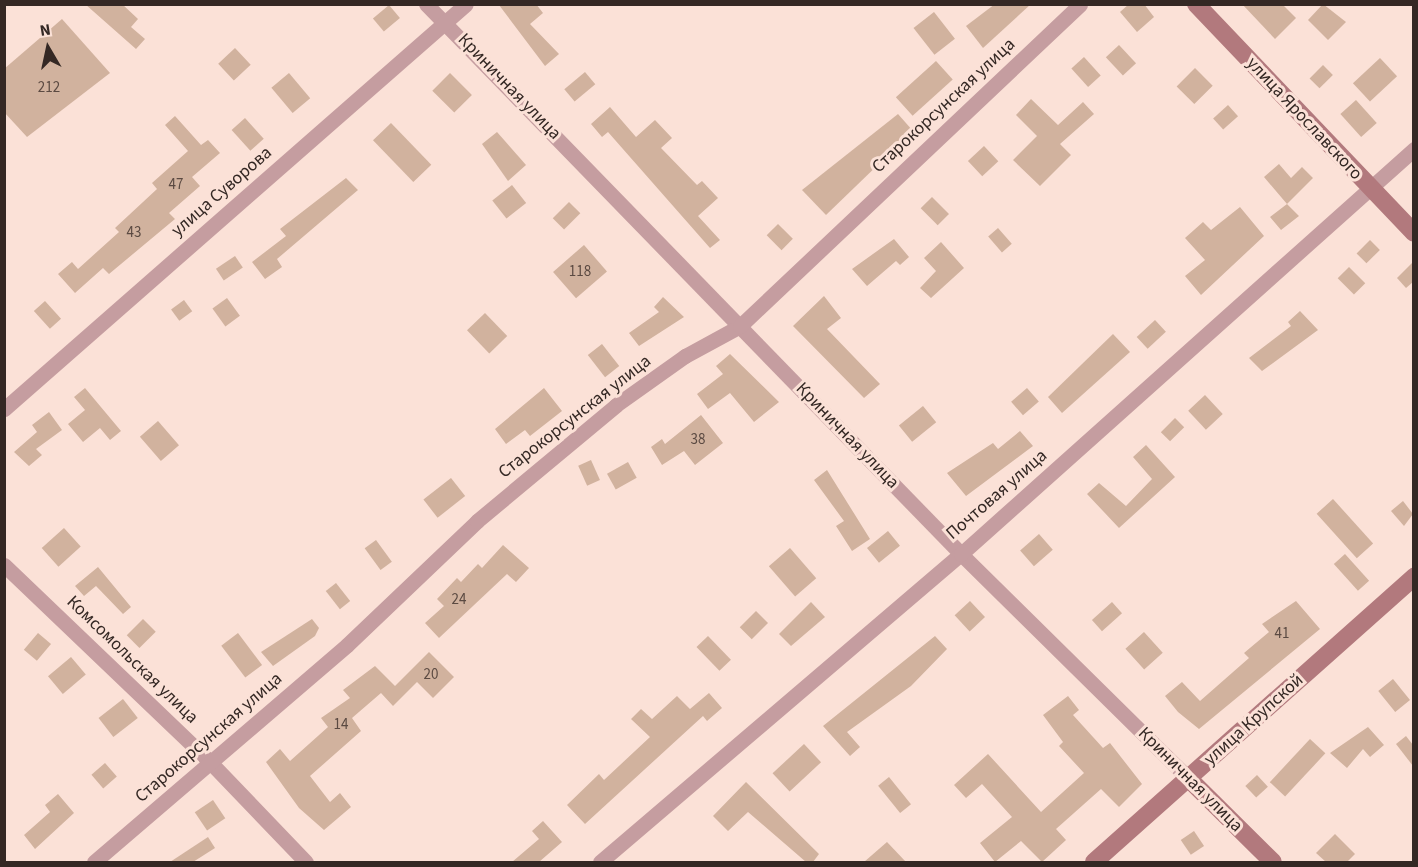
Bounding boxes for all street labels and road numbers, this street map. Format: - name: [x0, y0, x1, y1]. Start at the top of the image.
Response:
- street label: Криничная улица: [453, 29, 565, 145]
- street label: Старокорсунская улица: [868, 34, 1020, 178]
- street label: улица Ярославского: [1241, 53, 1367, 185]
- street label: улица Суворова: [167, 142, 277, 242]
- street label: Старокорсунская улица: [494, 351, 656, 483]
- street label: Криничная улица: [791, 378, 903, 494]
- street label: Почтовая улица: [942, 445, 1052, 545]
- street label: Комсомольская улица: [62, 592, 202, 728]
- street label: Старокорсунская улица: [131, 668, 287, 808]
- street label: улица Крупской: [1200, 670, 1308, 770]
- street label: Криничная улица: [1133, 723, 1247, 837]

